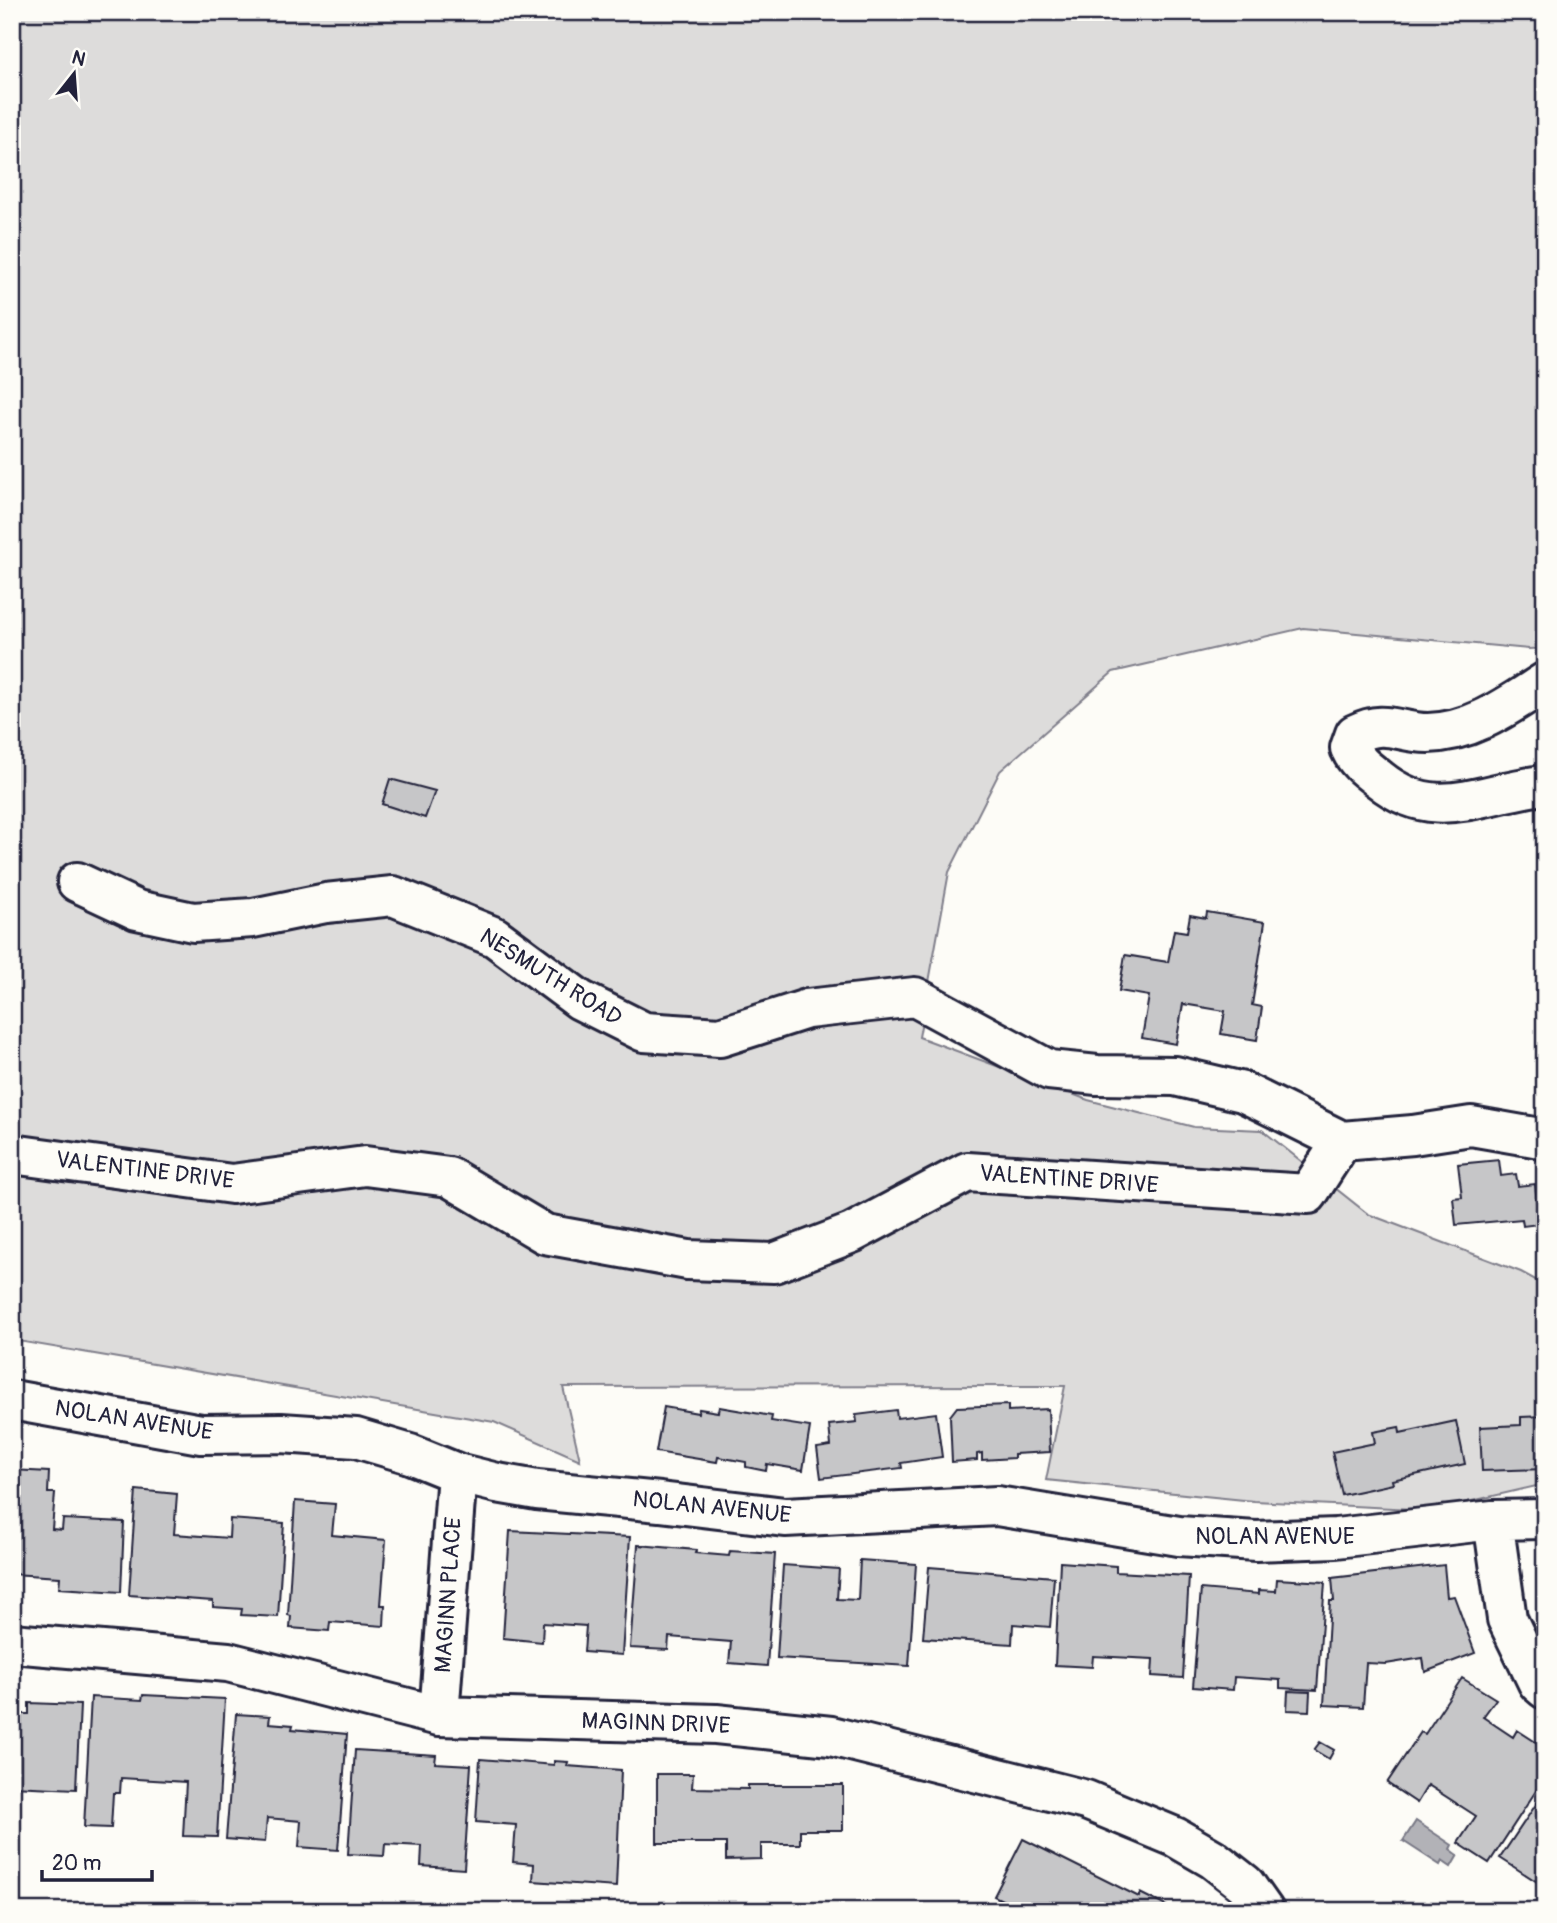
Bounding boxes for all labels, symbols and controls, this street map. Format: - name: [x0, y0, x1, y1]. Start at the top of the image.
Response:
- north arrow: [38, 38, 108, 108]
- text: N: [69, 45, 88, 72]
- street label: NESMUTH ROAD: [474, 922, 628, 1032]
- street label: VALENTINE DRIVE: [54, 1145, 236, 1195]
- street label: VALENTINE DRIVE: [978, 1158, 1160, 1200]
- street label: NOLAN AVENUE: [53, 1393, 215, 1447]
- street label: NOLAN AVENUE: [631, 1484, 793, 1530]
- street label: MAGINN PLACE: [428, 1516, 468, 1674]
- street label: NOLAN AVENUE: [1195, 1522, 1355, 1551]
- street label: MAGINN DRIVE: [581, 1706, 731, 1740]
- scale bar: [42, 1839, 152, 1883]
- text: 20 m: [52, 1850, 101, 1877]

